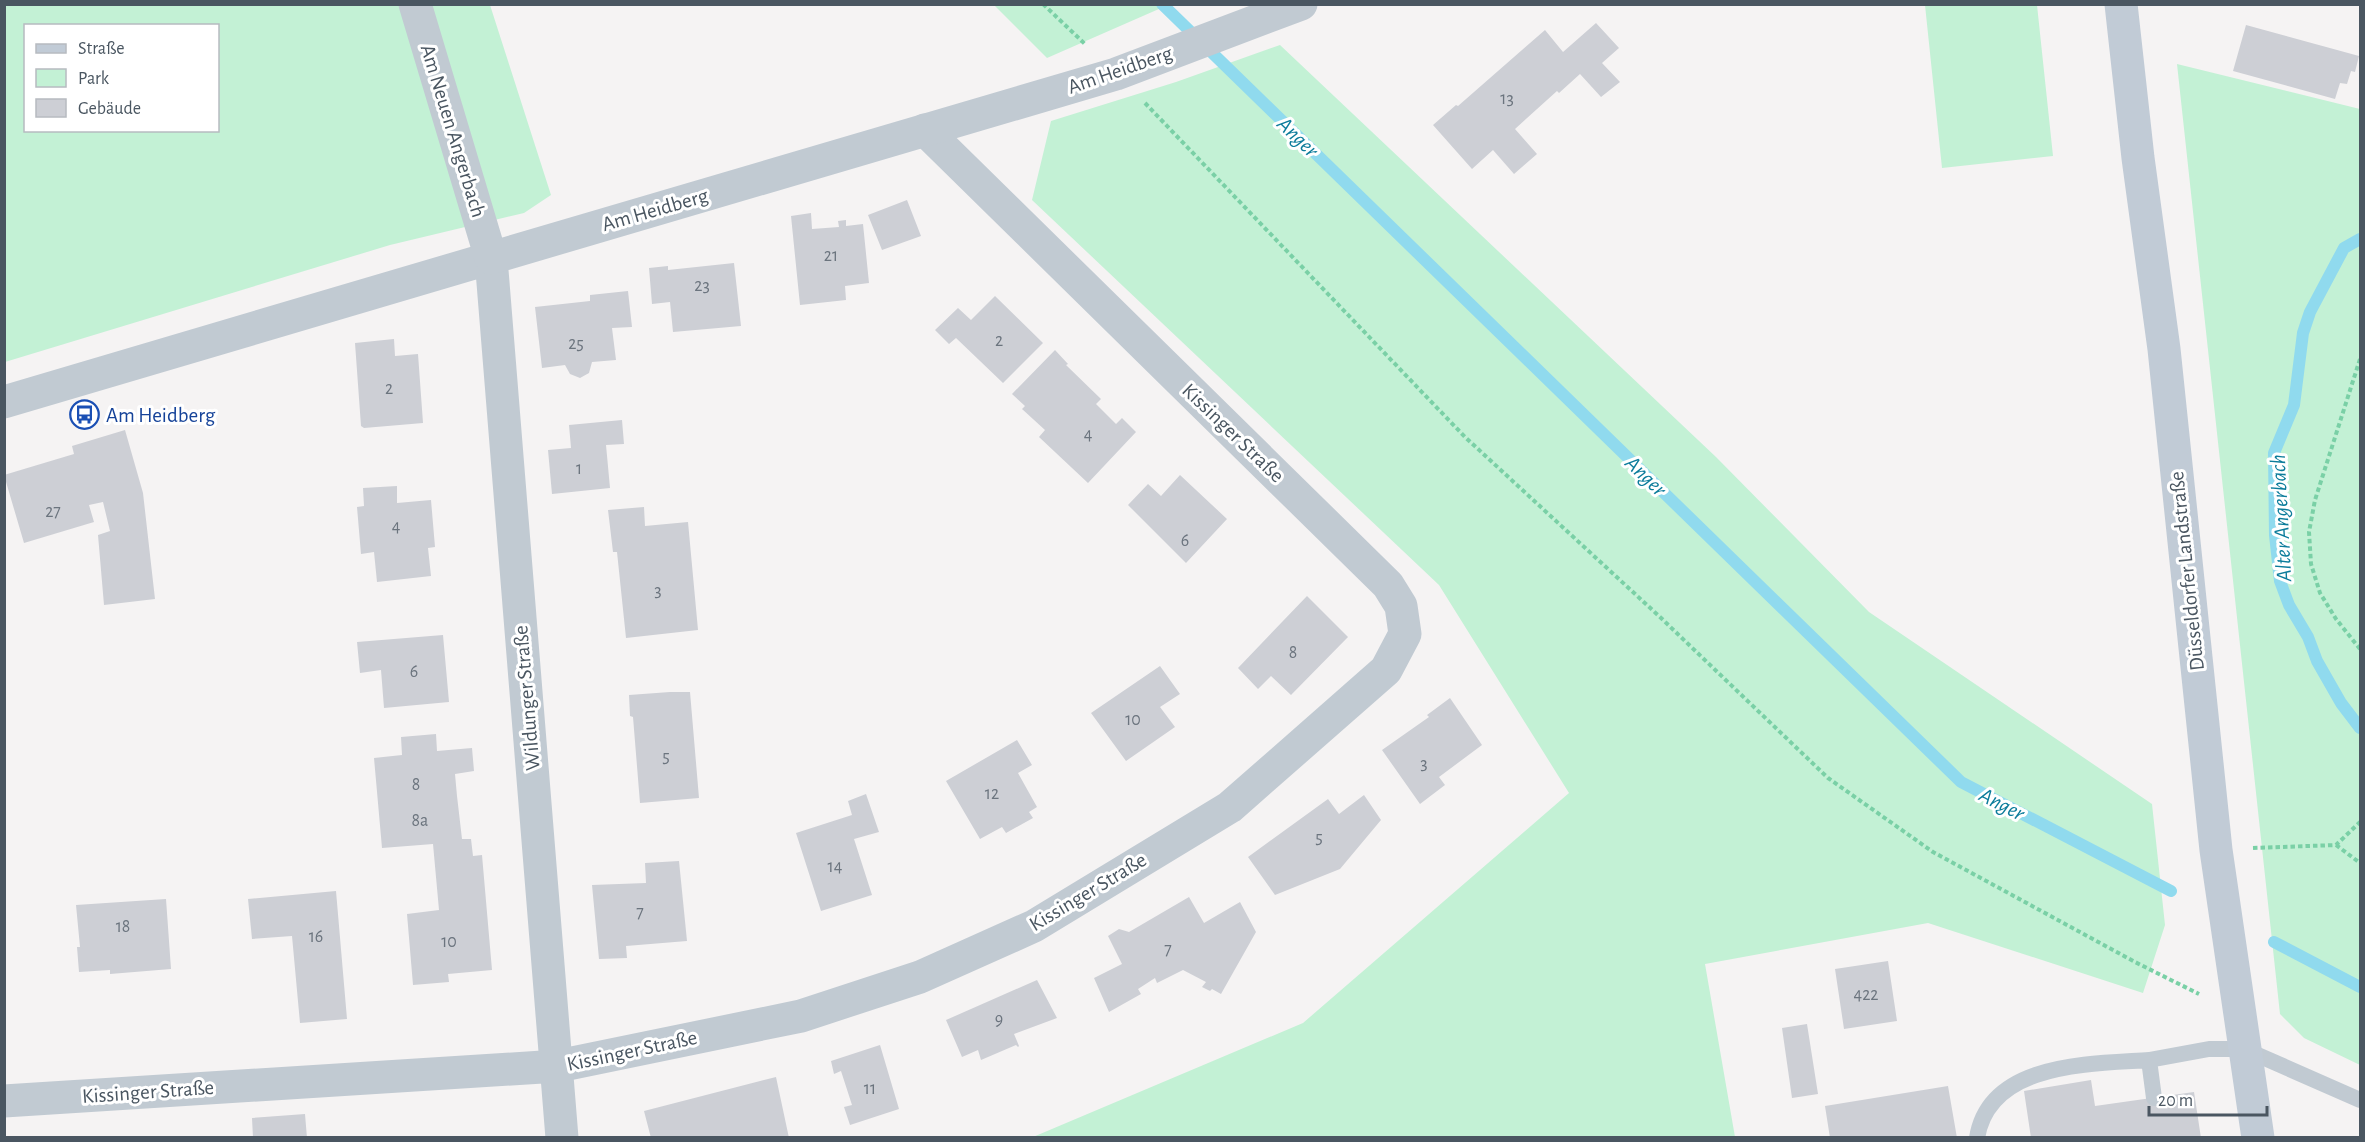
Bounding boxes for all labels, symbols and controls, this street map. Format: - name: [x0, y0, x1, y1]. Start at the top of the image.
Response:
- legend: [24, 24, 219, 132]
- text: Straße: [78, 40, 124, 58]
- street label: Am Neuen Angerbach: [417, 42, 489, 220]
- street label: Am Heidberg: [1065, 42, 1176, 98]
- text: Park: [78, 70, 110, 88]
- house number: 13: [1500, 90, 1514, 108]
- text: Gebäude: [78, 100, 141, 118]
- water label: Anger: [1273, 112, 1323, 162]
- street label: Am Heidberg: [600, 185, 711, 235]
- house number: 21: [824, 247, 838, 265]
- house number: 23: [694, 277, 710, 295]
- house number: 2: [995, 332, 1003, 350]
- house number: 25: [568, 335, 584, 353]
- street label: Kissinger Straße: [1178, 379, 1288, 487]
- house number: 2: [385, 380, 393, 398]
- bus stop icon: Am Heidberg: [69, 399, 101, 431]
- place label: Am Heidberg: [106, 405, 216, 426]
- house number: 4: [1084, 426, 1093, 444]
- water label: Anger: [1621, 451, 1671, 501]
- water label: Alter Angerbach: [2267, 454, 2295, 583]
- house number: 1: [576, 460, 582, 478]
- street label: Düsseldorfer Landstraße: [2166, 470, 2208, 672]
- house number: 27: [45, 503, 61, 521]
- house number: 4: [392, 518, 401, 536]
- house number: 6: [1181, 532, 1189, 550]
- house number: 3: [654, 582, 662, 600]
- street label: Wildunger Straße: [510, 625, 544, 771]
- house number: 8: [1289, 644, 1297, 662]
- house number: 6: [410, 663, 418, 681]
- house number: 10: [1125, 711, 1141, 729]
- house number: 5: [662, 748, 670, 766]
- house number: 3: [1420, 755, 1428, 773]
- house number: 8: [412, 776, 420, 794]
- water label: Anger: [1975, 783, 2029, 825]
- house number: 12: [985, 785, 999, 803]
- house number: 8a: [412, 812, 428, 830]
- house number: 5: [1315, 829, 1323, 847]
- street label: Kissinger Straße: [1026, 849, 1150, 935]
- house number: 14: [828, 858, 843, 876]
- house number: 7: [636, 904, 644, 922]
- house number: 18: [116, 918, 130, 936]
- house number: 16: [309, 928, 323, 946]
- house number: 10: [441, 933, 457, 951]
- house number: 7: [1164, 941, 1172, 959]
- house number: 422: [1853, 986, 1879, 1004]
- house number: 9: [995, 1011, 1003, 1029]
- street label: Kissinger Straße: [565, 1027, 699, 1075]
- street label: Kissinger Straße: [81, 1077, 215, 1107]
- scale bar: [2149, 1079, 2268, 1117]
- house number: 11: [864, 1080, 876, 1098]
- text: 20 m: [2158, 1092, 2193, 1110]

